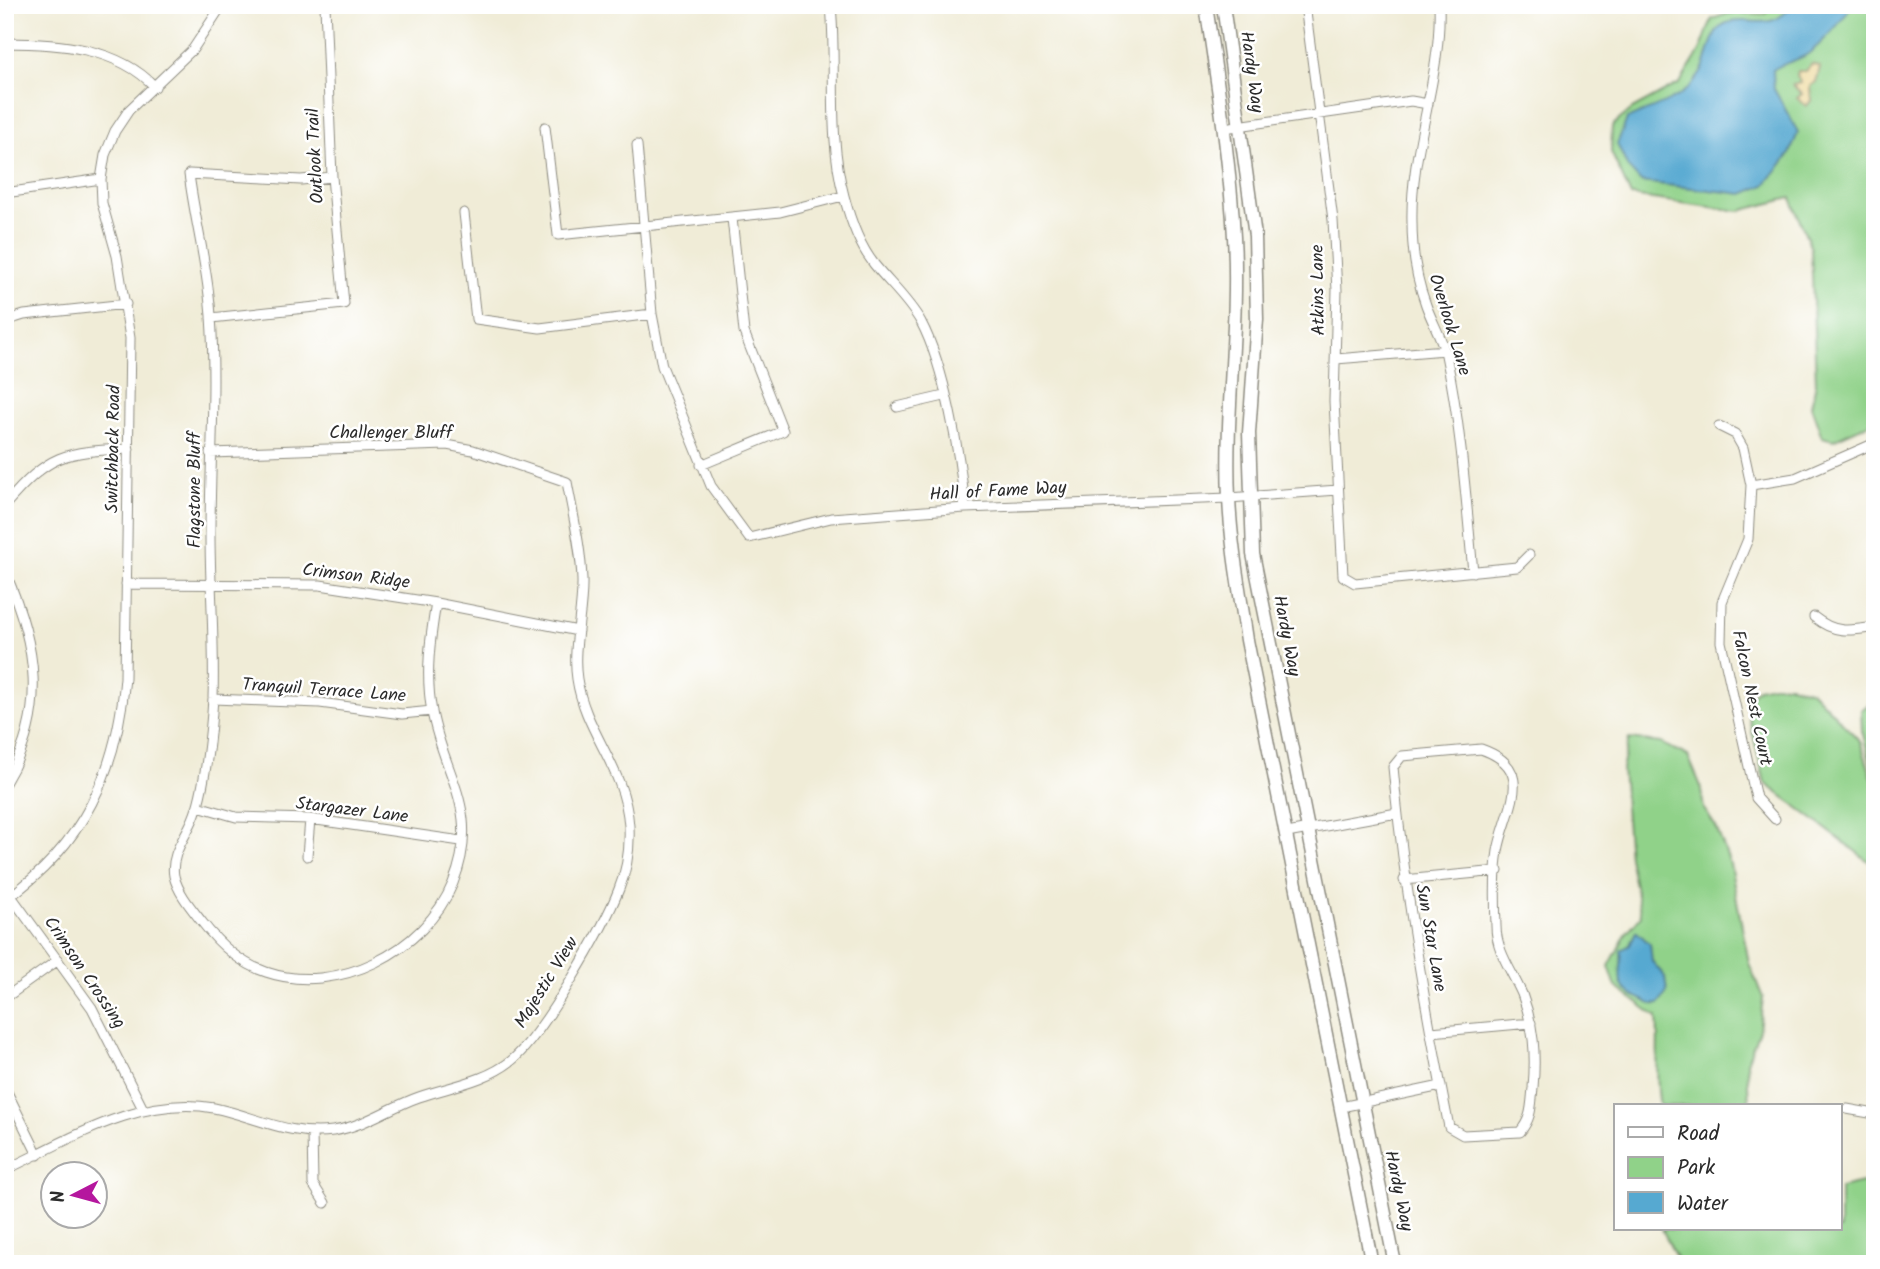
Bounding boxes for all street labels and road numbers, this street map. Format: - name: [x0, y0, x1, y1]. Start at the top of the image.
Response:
- street label: Hardy Way: [1231, 29, 1271, 115]
- street label: Outlook Trail: [299, 107, 333, 205]
- street label: Atkins Lane: [1304, 244, 1334, 336]
- street label: Overlook Lane: [1420, 271, 1478, 379]
- street label: Switchback Road: [98, 384, 130, 513]
- street label: Challenger Bluff: [329, 419, 455, 448]
- street label: Flagstone Bluff: [181, 429, 210, 548]
- street label: Hall of Fame Way: [929, 474, 1068, 510]
- street label: Crimson Ridge: [300, 556, 412, 598]
- street label: Hardy Way: [1264, 593, 1308, 680]
- street label: Falcon Nest Court: [1722, 628, 1780, 769]
- street label: Tranquil Terrace Lane: [241, 671, 407, 711]
- street label: Stargazer Lane: [294, 790, 410, 832]
- street label: Sun Star Lane: [1406, 882, 1454, 994]
- street label: Crimson Crossing: [35, 911, 133, 1035]
- street label: Majestic View: [507, 931, 587, 1035]
- street label: Hardy Way: [1375, 1148, 1421, 1235]

